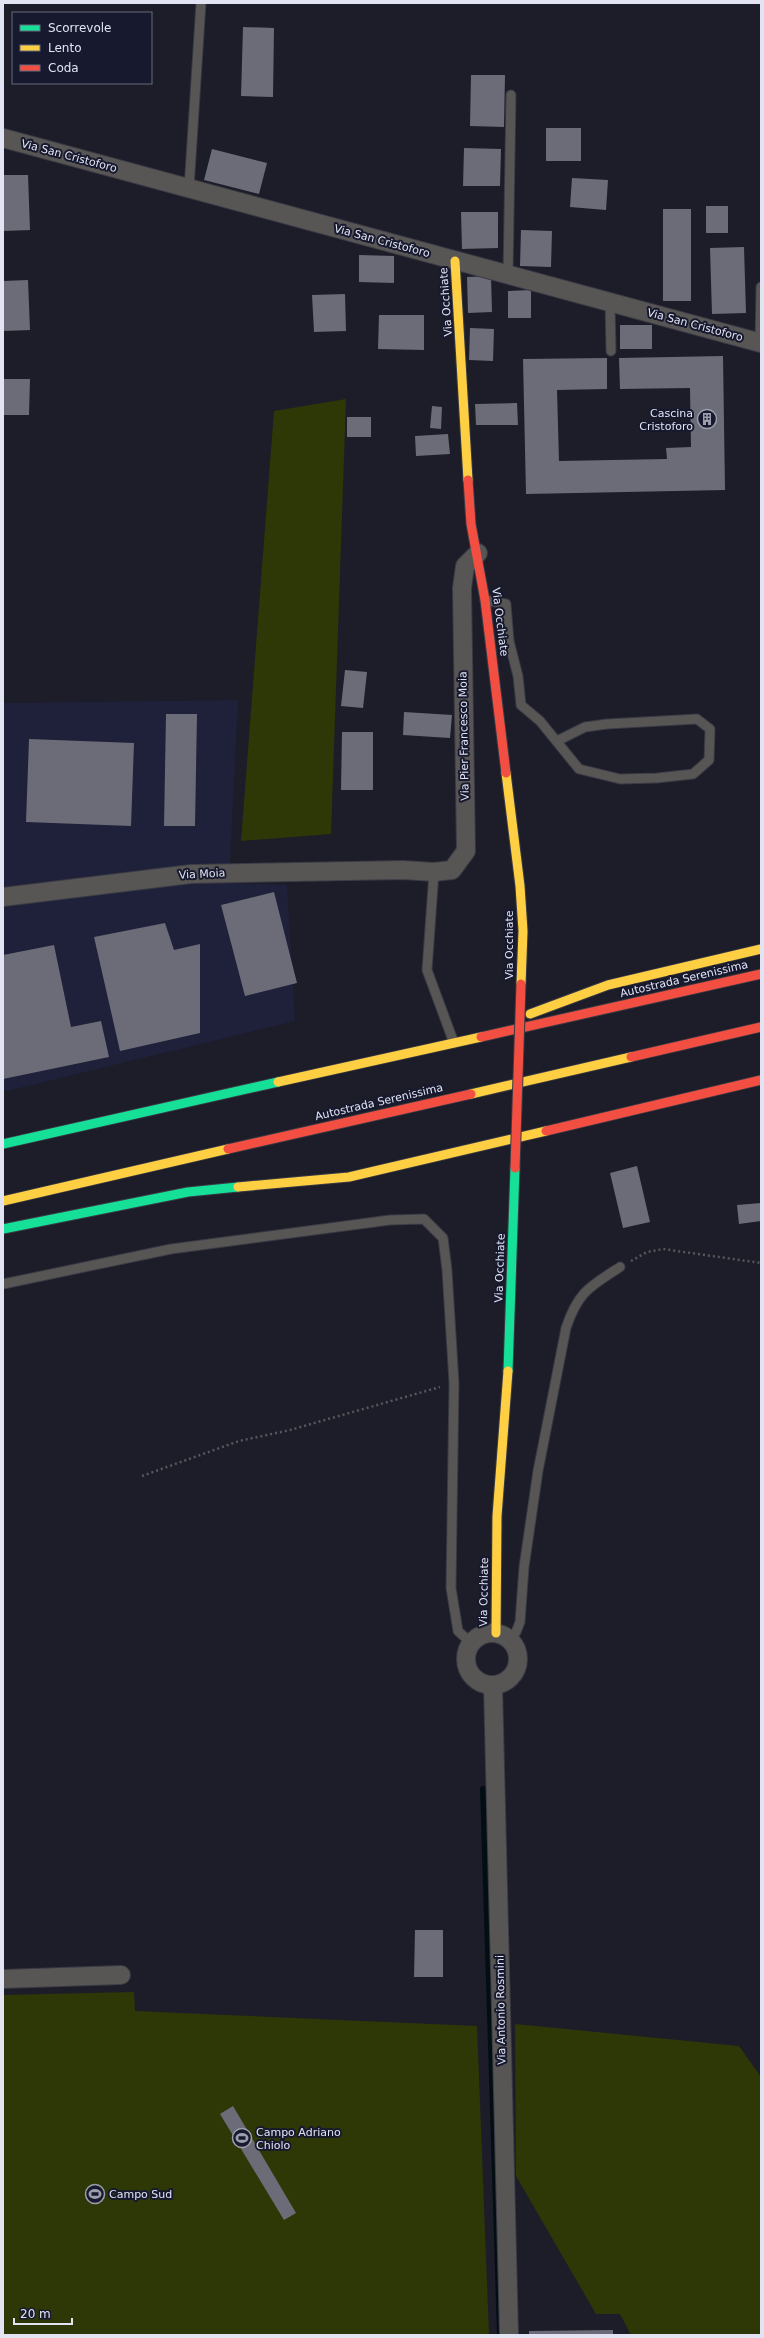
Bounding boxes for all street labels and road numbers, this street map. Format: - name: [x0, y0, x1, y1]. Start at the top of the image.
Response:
- street label: Via San Cristoforo: [20, 137, 118, 175]
- street label: Via San Cristoforo: [333, 222, 431, 260]
- street label: Via Occhiate: [437, 267, 455, 337]
- street label: Via San Cristoforo: [646, 306, 744, 344]
- street label: Via Occhiate: [489, 587, 511, 657]
- street label: Via Pier Francesco Moia: [456, 671, 472, 801]
- street label: Via Moia: [178, 866, 226, 882]
- street label: Via Occhiate: [503, 910, 516, 980]
- street label: Autostrada Serenissima: [619, 958, 749, 1000]
- street label: Autostrada Serenissima: [314, 1081, 444, 1123]
- street label: Via Occhiate: [492, 1233, 508, 1303]
- street label: Via Occhiate: [477, 1557, 491, 1627]
- street label: Via Antonio Rosmini: [494, 1955, 508, 2065]

